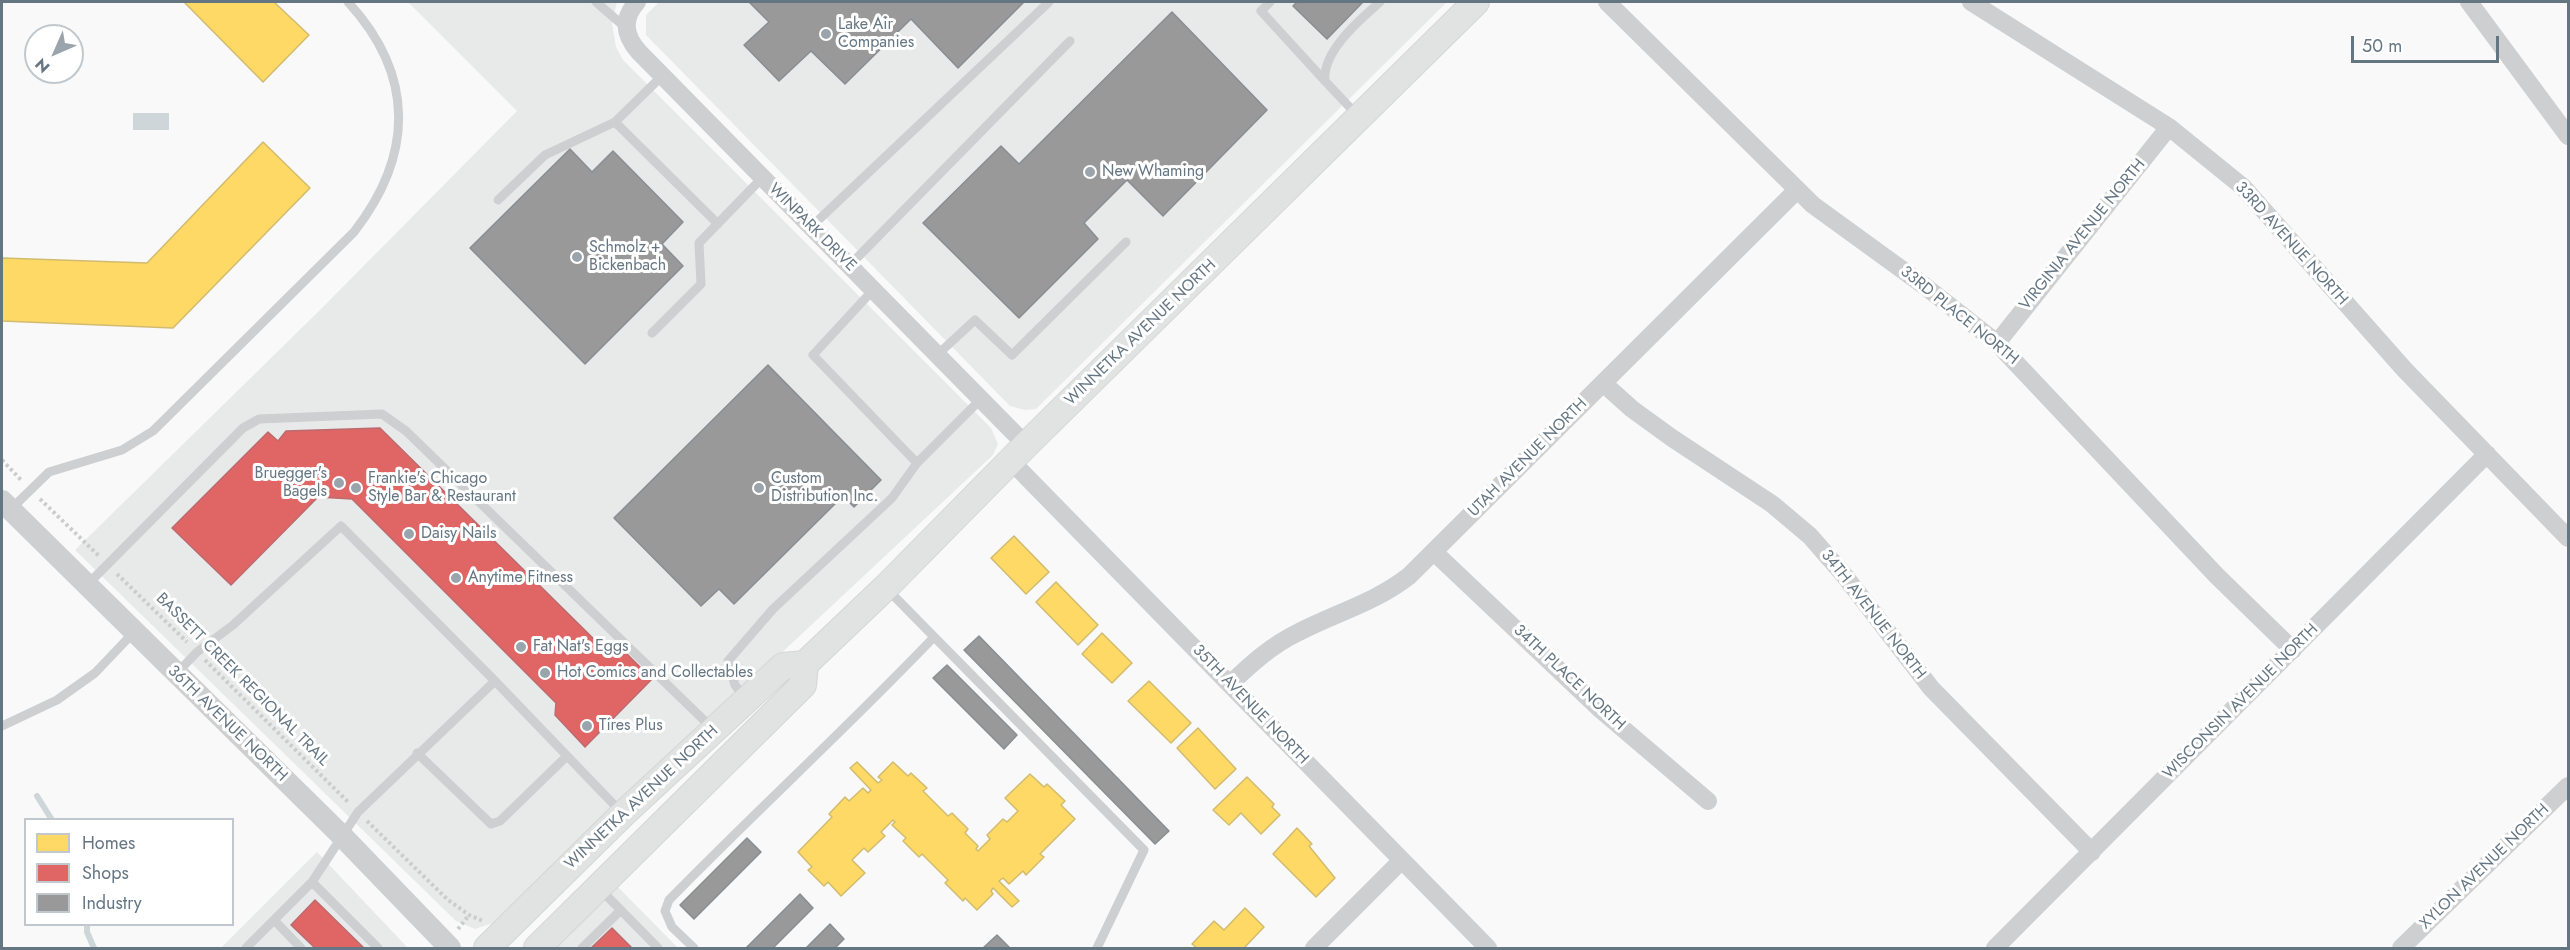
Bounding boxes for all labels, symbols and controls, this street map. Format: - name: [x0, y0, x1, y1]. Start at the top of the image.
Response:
- place label: Lake Air Companies: [838, 15, 914, 53]
- north arrow: [24, 24, 84, 84]
- scale bar: [2354, 24, 2502, 62]
- marker: Lake Air Companies: [819, 27, 833, 41]
- text: 50 m: [2362, 33, 2402, 59]
- text: N: [30, 53, 55, 78]
- street label: VIRGINIA AVENUE NORTH: [2016, 156, 2150, 314]
- place label: New Whaming: [1102, 162, 1204, 182]
- marker: New Whaming: [1083, 165, 1097, 179]
- street label: 33RD AVENUE NORTH: [2231, 178, 2351, 310]
- street label: WINPARK DRIVE: [764, 180, 860, 276]
- place label: Schmolz + Bickenbach: [589, 238, 666, 276]
- marker: Schmolz + Bickenbach: [570, 250, 584, 264]
- street label: WINNETKA AVENUE NORTH: [1062, 256, 1220, 410]
- street label: 33RD PLACE NORTH: [1896, 263, 2022, 369]
- street label: UTAH AVENUE NORTH: [1465, 395, 1591, 521]
- place label: Bruegger's Bagels: [255, 464, 327, 502]
- place label: Frankie's Chicago Style Bar & Restaurant: [368, 469, 516, 507]
- place label: Custom Distribution Inc.: [771, 469, 878, 507]
- marker: Bruegger's Bagels: [332, 476, 346, 490]
- marker: Frankie's Chicago Style Bar & Restaurant: [349, 481, 363, 495]
- marker: Custom Distribution Inc.: [752, 481, 766, 495]
- place label: Daisy Nails: [421, 524, 496, 544]
- marker: Daisy Nails: [402, 527, 416, 541]
- street label: 34TH AVENUE NORTH: [1817, 546, 1929, 684]
- place label: Anytime Fitness: [468, 568, 573, 588]
- marker: Anytime Fitness: [449, 571, 463, 585]
- street label: BASSETT CREEK REGIONAL TRAIL: [151, 589, 333, 771]
- street label: WISCONSIN AVENUE NORTH: [2159, 620, 2323, 784]
- street label: 34TH PLACE NORTH: [1509, 621, 1629, 735]
- place label: Fat Nat's Eggs: [533, 637, 628, 657]
- marker: Fat Nat's Eggs: [514, 640, 528, 654]
- street label: 35TH AVENUE NORTH: [1188, 641, 1312, 769]
- street label: 36TH AVENUE NORTH: [163, 662, 291, 786]
- place label: Hot Comics and Collectables: [557, 663, 753, 683]
- marker: Hot Comics and Collectables: [538, 666, 552, 680]
- place label: Tires Plus: [599, 716, 663, 736]
- marker: Tires Plus: [580, 719, 594, 733]
- street label: WINNETKA AVENUE NORTH: [561, 722, 723, 874]
- street label: XYLON AVENUE NORTH: [2416, 800, 2554, 934]
- legend: [24, 818, 234, 926]
- text: Homes: [82, 830, 135, 856]
- text: Shops: [82, 860, 129, 886]
- text: Industry: [82, 890, 142, 916]

